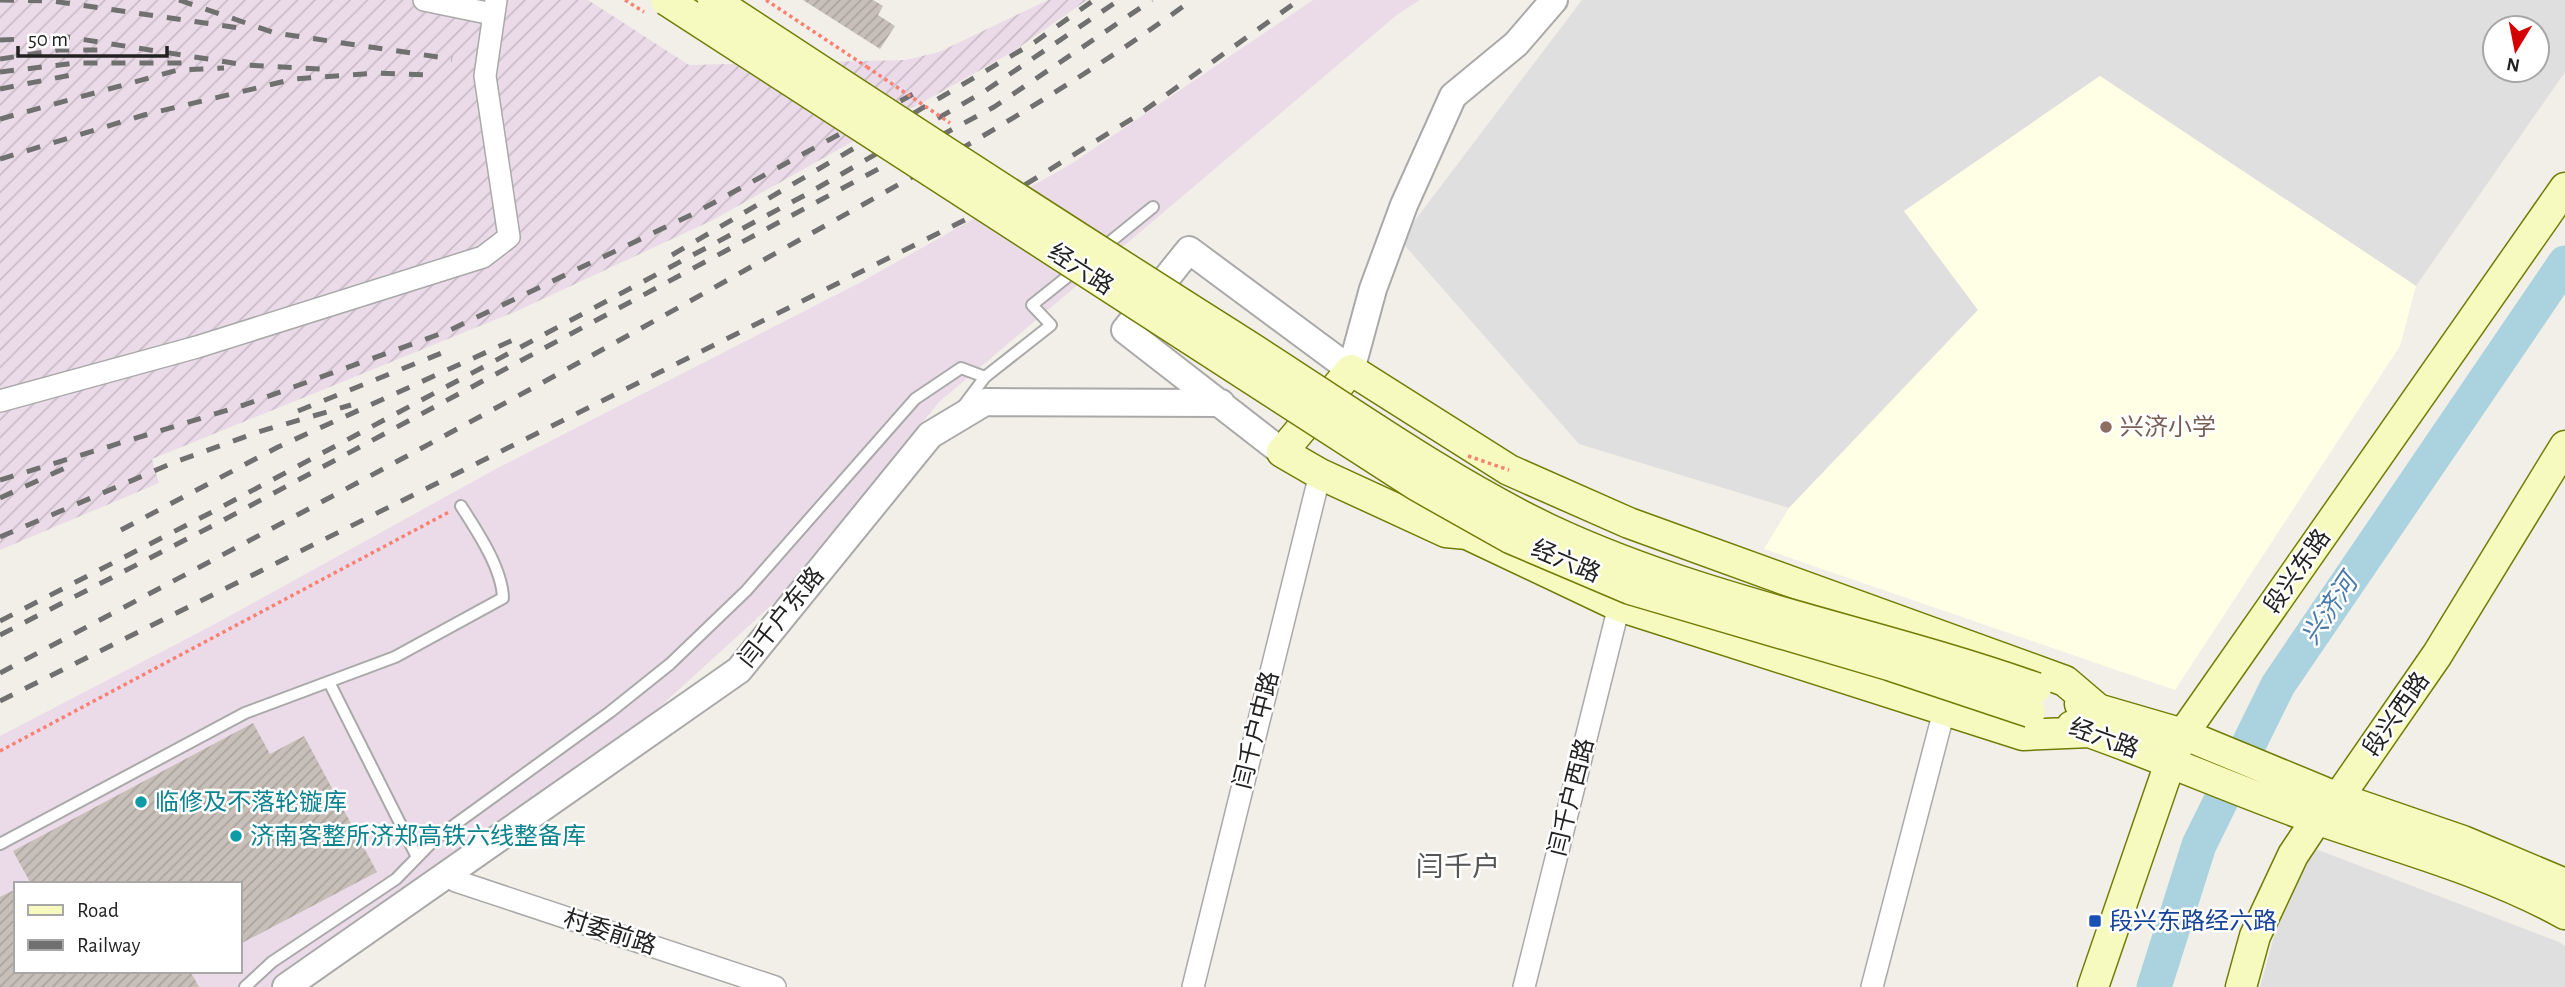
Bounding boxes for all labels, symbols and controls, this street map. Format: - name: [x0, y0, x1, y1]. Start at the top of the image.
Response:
- scale bar: [18, 14, 166, 58]
- north arrow: [2481, 14, 2551, 84]
- text: 50 m: [28, 29, 68, 50]
- text: N: [2505, 54, 2521, 75]
- street label: 经六路: [1044, 238, 1118, 300]
- place label: 兴济小学: [2120, 414, 2216, 440]
- marker: 兴济小学: [2098, 419, 2114, 435]
- street label: 段兴东路: [2259, 524, 2335, 618]
- street label: 经六路: [1528, 535, 1604, 587]
- street label: 闫千户东路: [733, 562, 829, 672]
- water label: 兴济河: [2296, 565, 2365, 649]
- street label: 段兴西路: [2358, 667, 2434, 761]
- street label: 闫千户中路: [1229, 669, 1283, 791]
- street label: 经六路: [2066, 713, 2142, 763]
- street label: 闫千户西路: [1544, 736, 1598, 858]
- place label: 临修及不落轮镟库: [155, 789, 347, 815]
- marker: 临修及不落轮镟库: [133, 794, 149, 810]
- place label: 济南客整所济郑高铁六线整备库: [250, 823, 586, 849]
- marker: 济南客整所济郑高铁六线整备库: [228, 828, 244, 844]
- district label: 闫千户: [1416, 852, 1500, 882]
- legend: [14, 882, 242, 973]
- text: Road: [77, 900, 119, 921]
- street label: 村委前路: [560, 905, 660, 959]
- place label: 段兴东路经六路: [2109, 908, 2277, 934]
- marker: 段兴东路经六路: [2087, 913, 2103, 929]
- text: Railway: [77, 935, 140, 956]

